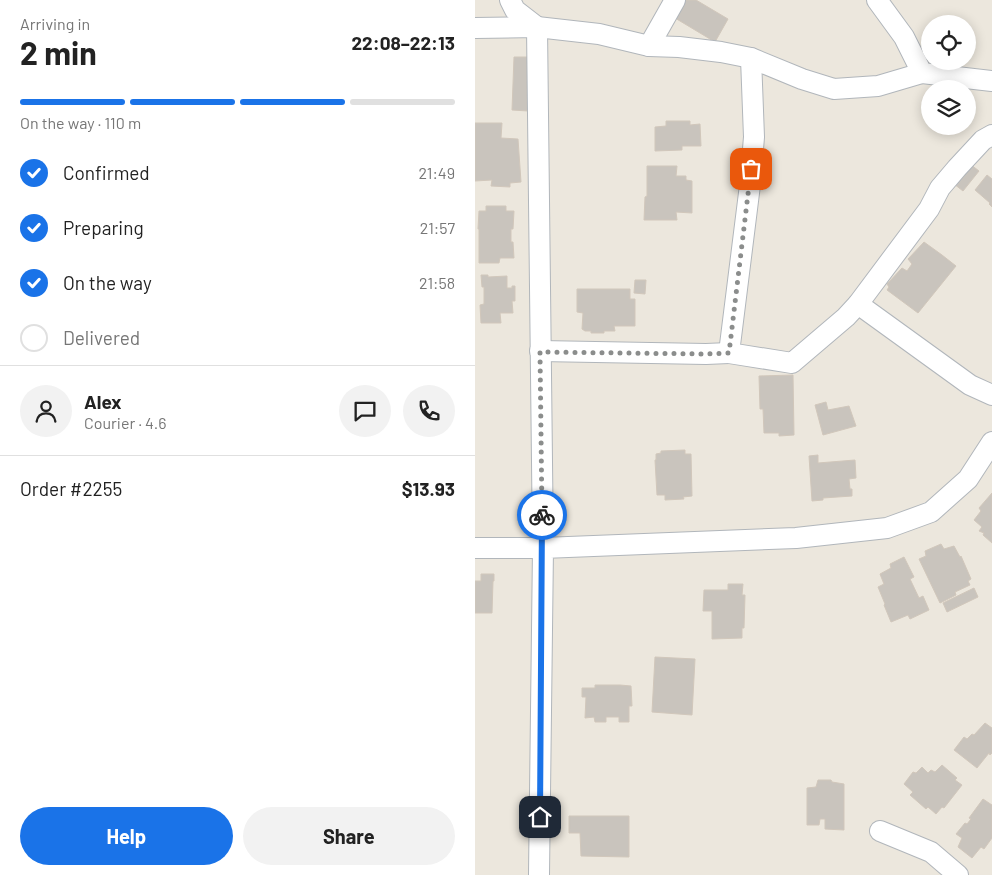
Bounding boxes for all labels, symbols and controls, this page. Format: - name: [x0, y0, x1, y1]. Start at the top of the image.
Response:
- text: Arriving in: [20, 14, 90, 33]
- map controls: [921, 15, 976, 135]
- button: locate: [921, 15, 976, 70]
- text: 22:08–22:13: [351, 31, 455, 54]
- text: 2 min: [20, 33, 97, 71]
- button: layers: [921, 80, 976, 135]
- text: On the way · 110 m: [20, 113, 141, 132]
- pin: [730, 148, 772, 190]
- icon: bag: [737, 155, 765, 183]
- icon: check: [20, 159, 48, 187]
- text: Confirmed: [63, 161, 150, 184]
- text: 21:49: [418, 163, 455, 182]
- icon: check: [20, 214, 48, 242]
- text: Preparing: [63, 216, 144, 239]
- text: 21:57: [420, 218, 455, 237]
- icon: check: [20, 269, 48, 297]
- text: On the way: [63, 271, 152, 294]
- text: 21:58: [419, 273, 455, 292]
- text: Delivered: [63, 326, 140, 349]
- button: person: [20, 385, 72, 437]
- button: chat: [339, 385, 391, 437]
- button: phone: [403, 385, 455, 437]
- text: Alex: [84, 390, 122, 413]
- text: Courier · 4.6: [84, 413, 167, 432]
- text: Order #2255: [20, 477, 122, 500]
- text: $13.93: [402, 477, 455, 500]
- courier: [517, 490, 567, 540]
- icon: bike: [528, 501, 556, 529]
- pin: [519, 796, 561, 838]
- icon: home: [526, 803, 554, 831]
- button: Help: [20, 807, 233, 865]
- button: Share: [243, 807, 455, 865]

